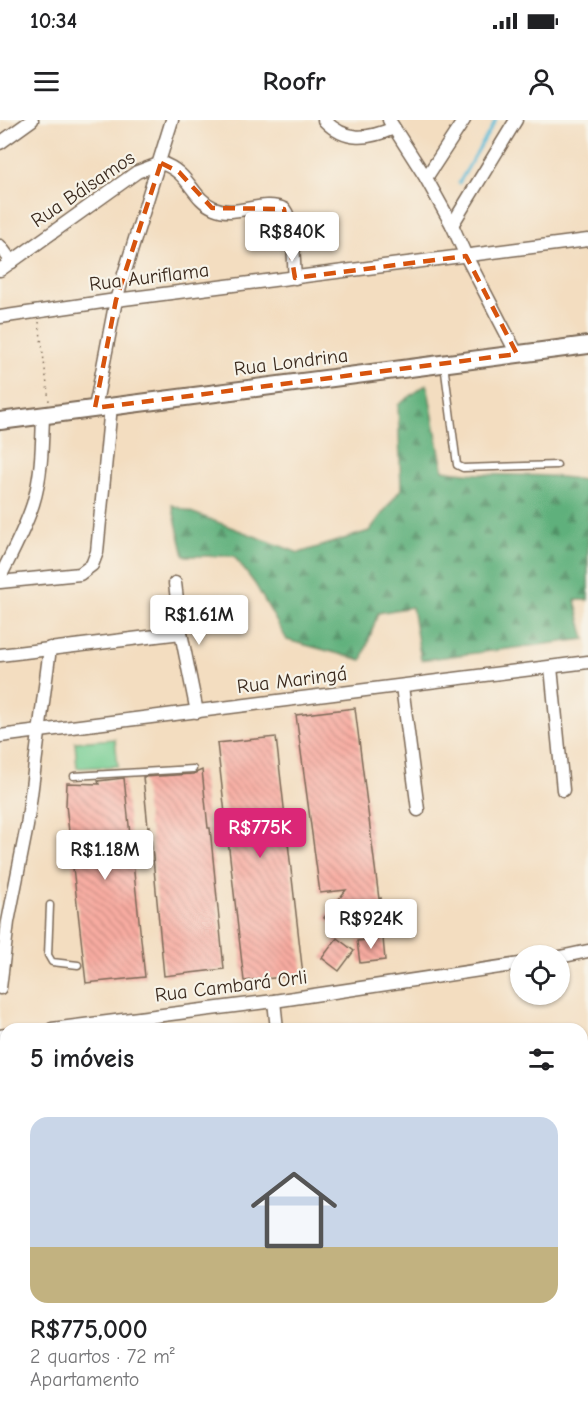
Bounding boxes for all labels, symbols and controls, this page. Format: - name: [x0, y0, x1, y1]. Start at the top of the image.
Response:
- text: 10:34: [30, 8, 77, 34]
- icon: menu: [30, 65, 63, 98]
- icon: person: [525, 65, 558, 98]
- text: Roofr: [262, 66, 326, 97]
- street label: Rua Bálsamos: [27, 146, 139, 232]
- pin: R$840K: [243, 212, 341, 263]
- text: R$840K: [259, 220, 325, 243]
- street label: Rua Auriflama: [88, 258, 210, 296]
- street label: Rua Londrina: [233, 344, 349, 380]
- pin: R$1.61M: [144, 595, 254, 646]
- text: R$1.61M: [164, 603, 234, 626]
- street label: Rua Maringá: [236, 662, 348, 698]
- pin: R$775K: [211, 808, 309, 859]
- text: R$775K: [228, 816, 292, 839]
- pin: R$1.18M: [50, 830, 160, 881]
- text: R$1.18M: [70, 838, 140, 861]
- pin: R$924K: [322, 899, 420, 950]
- text: R$924K: [339, 907, 403, 930]
- map controls: [510, 945, 570, 1005]
- button: locate: [510, 945, 570, 1005]
- street label: Rua Cambará Orli: [153, 965, 309, 1007]
- icon: filters: [525, 1043, 558, 1076]
- text: 5 imóveis: [30, 1044, 134, 1074]
- icon: home: [240, 1156, 348, 1264]
- text: R$775,000: [30, 1315, 148, 1345]
- text: 2 quartos · 72 m²: [30, 1345, 175, 1368]
- text: Apartamento: [30, 1368, 139, 1391]

